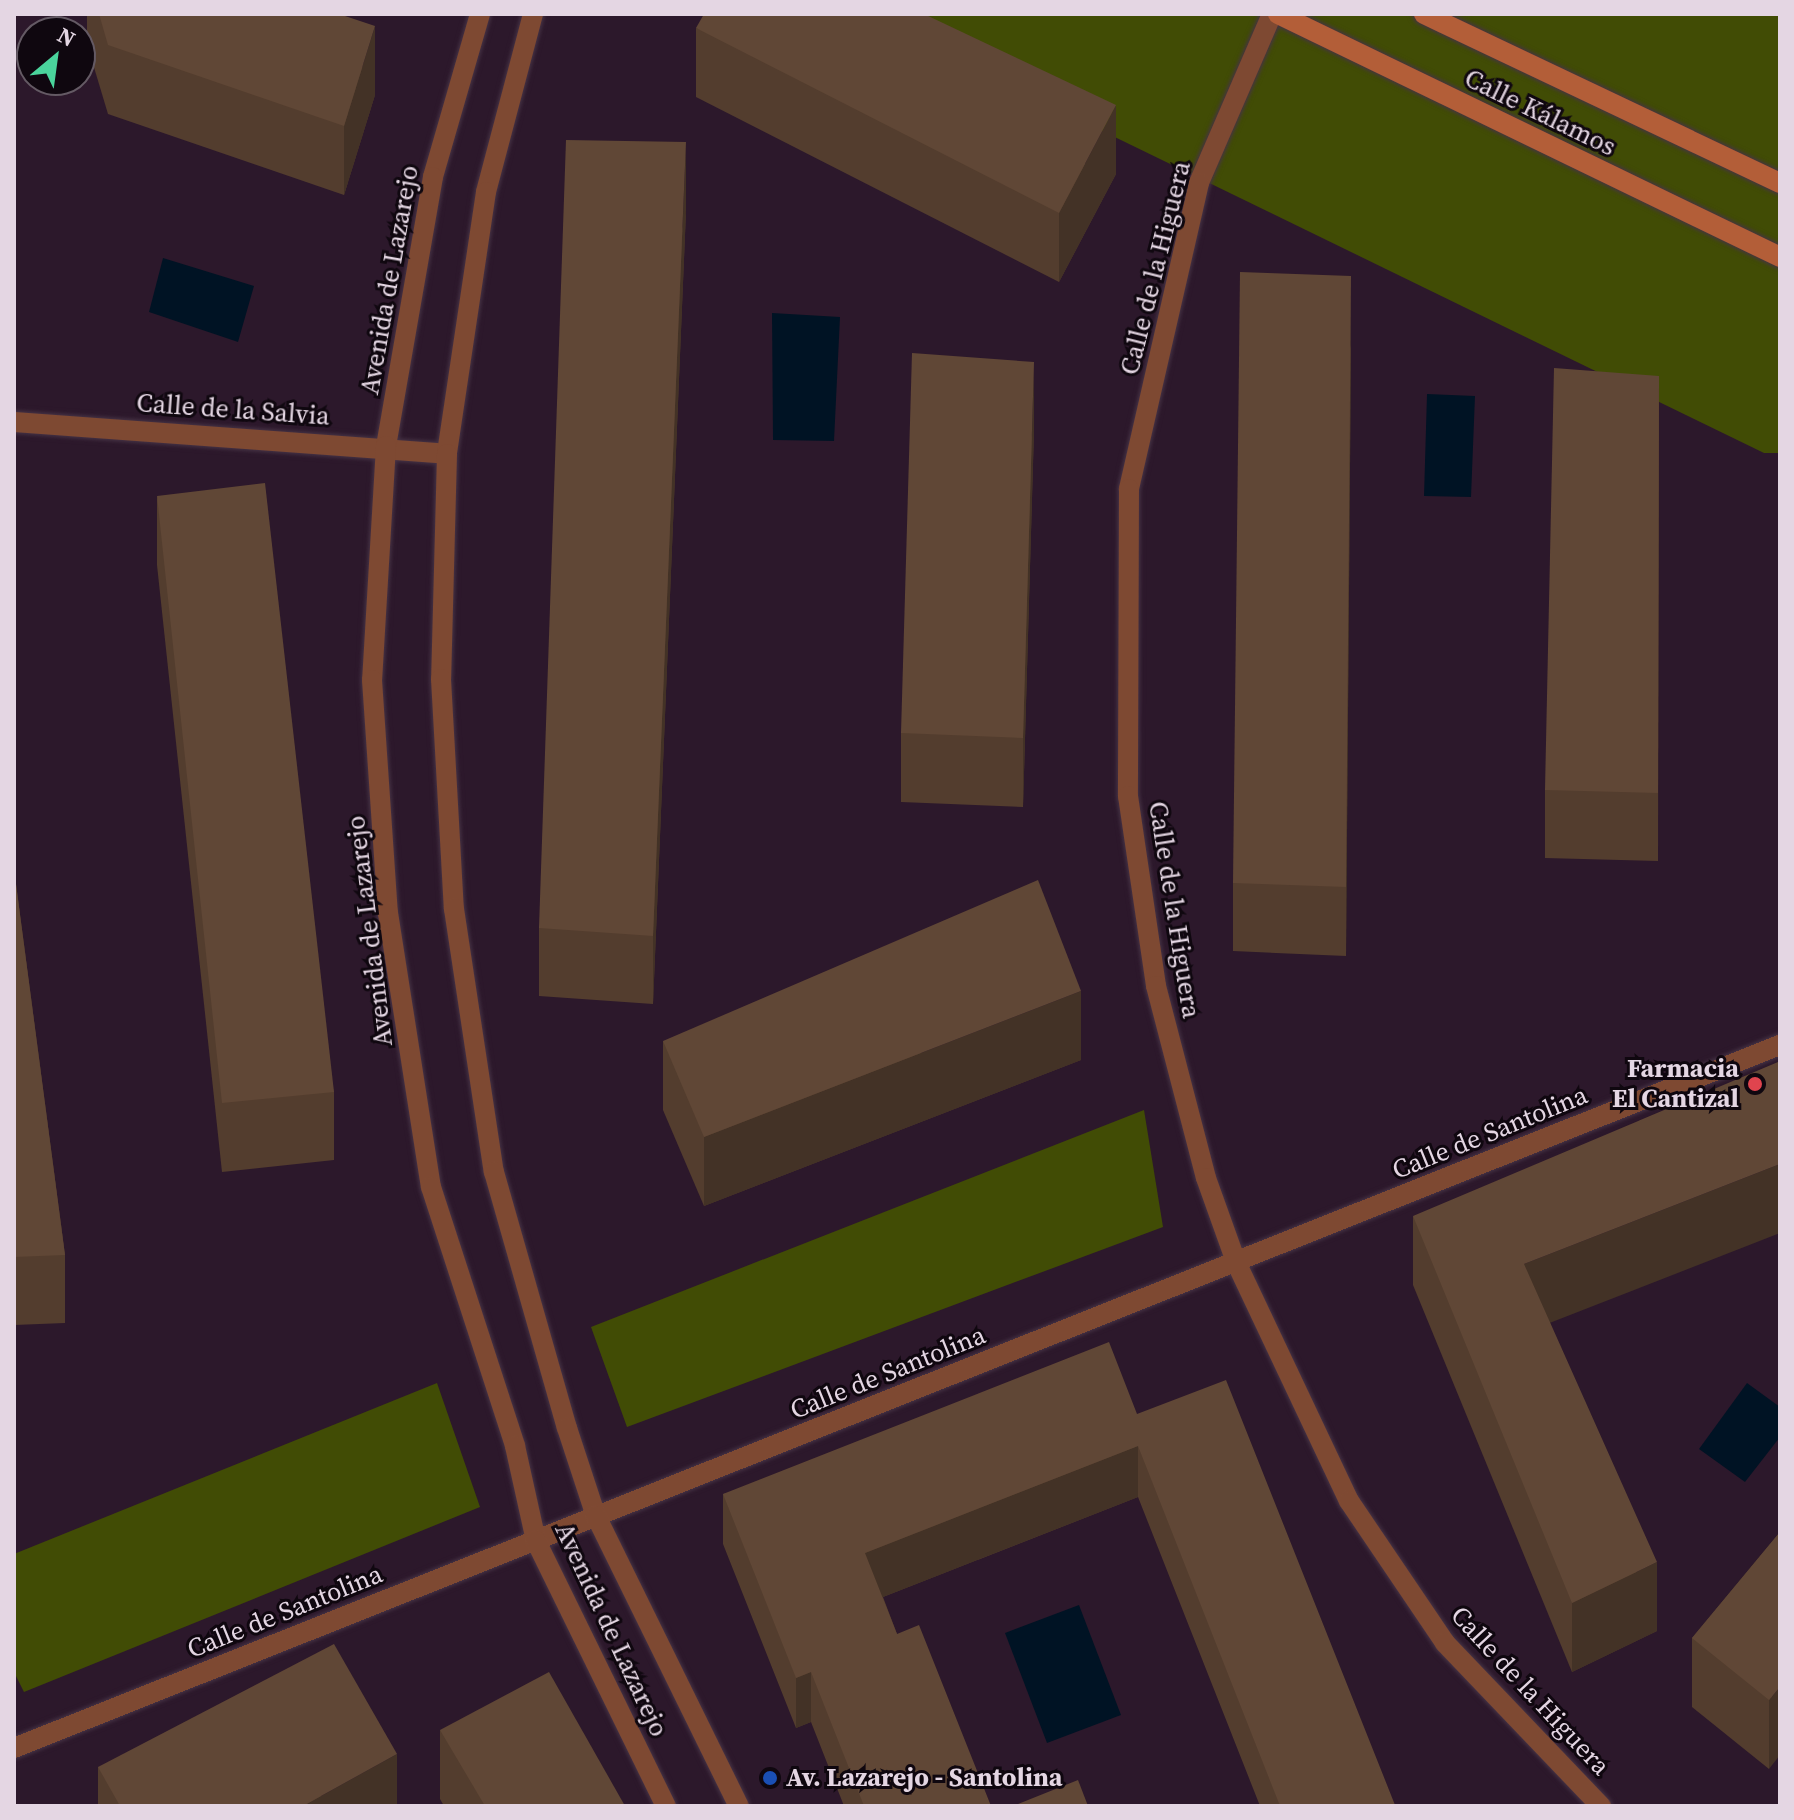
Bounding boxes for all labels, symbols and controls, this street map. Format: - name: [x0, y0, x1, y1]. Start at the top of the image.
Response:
- north arrow: [16, 16, 96, 96]
- text: N: [52, 20, 81, 54]
- street label: Calle Kálamos: [1459, 63, 1621, 163]
- street label: Calle de la Higuera: [1114, 158, 1198, 378]
- street label: Avenida de Lazarejo: [354, 163, 426, 397]
- street label: Calle de la Salvia: [135, 388, 331, 432]
- street label: Calle de la Higuera: [1141, 799, 1207, 1021]
- street label: Avenida de Lazarejo: [340, 814, 400, 1048]
- place label: Farmacia El Cantizal: [1612, 1053, 1739, 1114]
- marker: Farmacia El Cantizal: [1746, 1075, 1764, 1093]
- street label: Calle de Santolina: [1388, 1080, 1592, 1186]
- street label: Calle de Santolina: [786, 1320, 990, 1426]
- street label: Avenida de Lazarejo: [548, 1518, 674, 1742]
- street label: Calle de Santolina: [183, 1559, 387, 1665]
- street label: Calle de la Higuera: [1444, 1600, 1616, 1782]
- place label: Av. Lazarejo - Santolina: [786, 1762, 1063, 1794]
- marker: Av. Lazarejo - Santolina: [761, 1769, 779, 1787]

